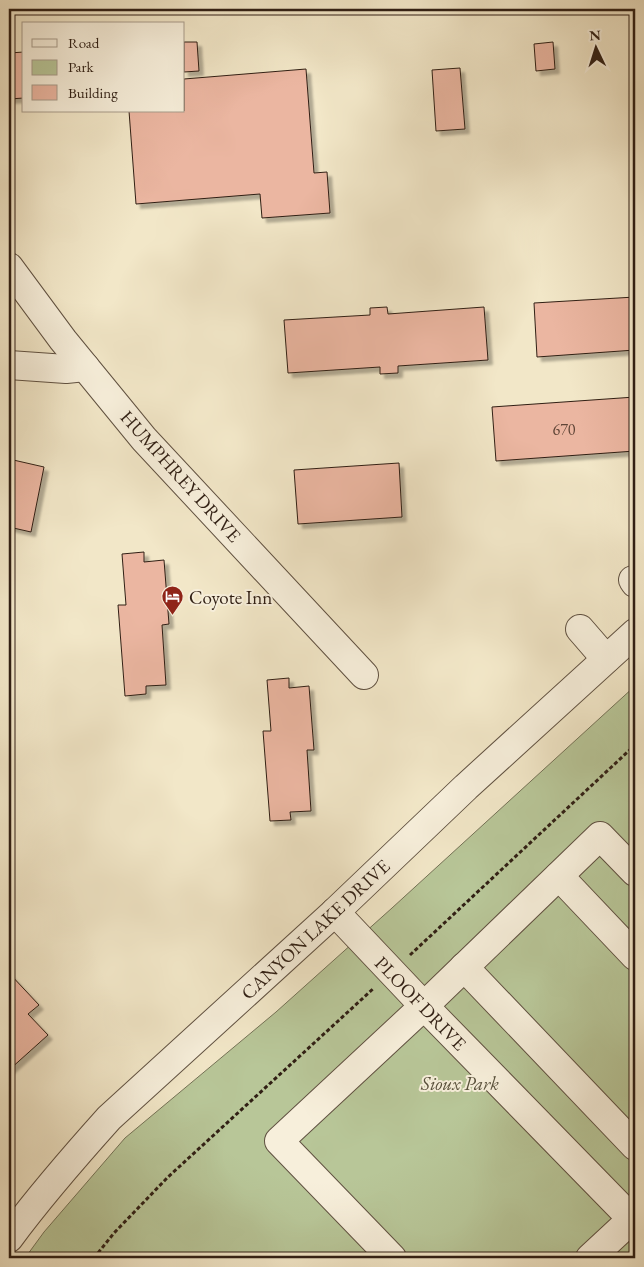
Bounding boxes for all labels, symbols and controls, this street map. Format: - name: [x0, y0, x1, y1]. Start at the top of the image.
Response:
- legend: [22, 22, 185, 112]
- north arrow: [572, 22, 622, 72]
- text: N: [589, 26, 602, 44]
- text: Road: [68, 33, 100, 52]
- text: Park: [68, 57, 95, 76]
- text: Building: [68, 83, 118, 102]
- street label: HUMPHREY DRIVE: [115, 405, 247, 548]
- house number: 670: [552, 419, 576, 440]
- hotel icon: Coyote Inn: [161, 585, 185, 616]
- place label: Coyote Inn: [189, 585, 272, 610]
- street label: CANYON LAKE DRIVE: [235, 853, 395, 1005]
- street label: PLOOF DRIVE: [369, 951, 472, 1056]
- park label: Sioux Park: [420, 1071, 499, 1096]

